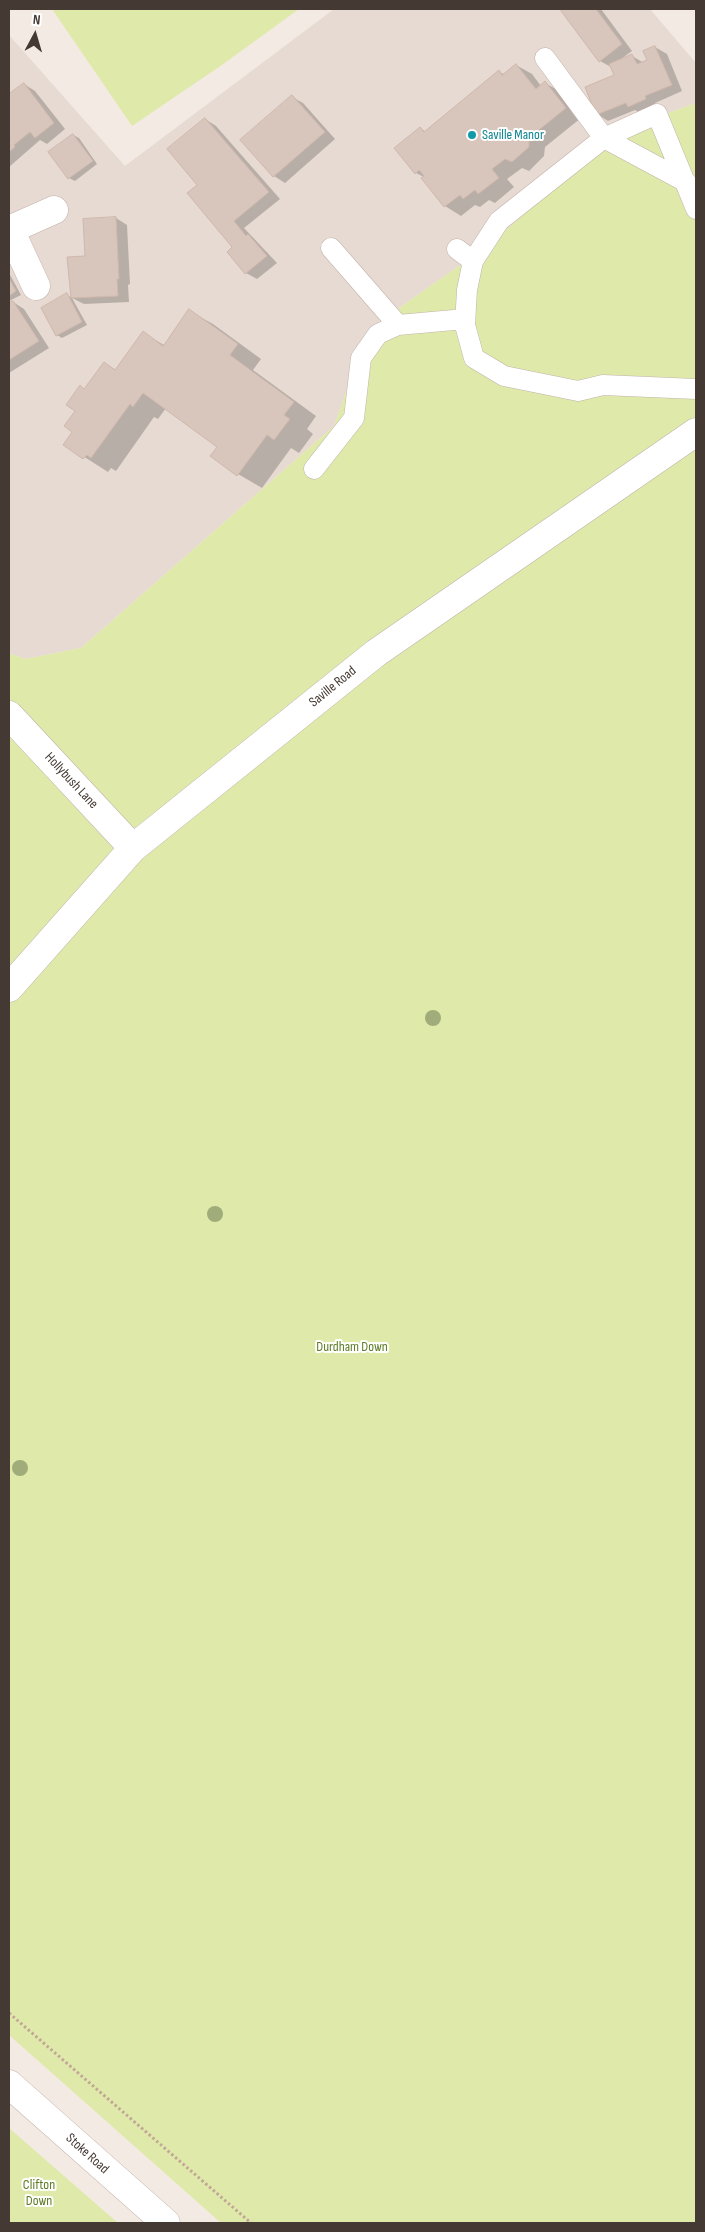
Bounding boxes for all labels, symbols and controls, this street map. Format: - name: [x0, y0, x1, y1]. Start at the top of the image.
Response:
- north arrow: [10, 10, 60, 60]
- text: N: [32, 11, 41, 28]
- place label: Saville Manor: [482, 127, 544, 143]
- marker: Saville Manor: [466, 129, 478, 141]
- street label: Saville Road: [306, 663, 360, 711]
- street label: Hollybush Lane: [41, 749, 101, 813]
- park label: Durdham Down: [316, 1339, 388, 1355]
- street label: Stoke Road: [62, 2130, 112, 2178]
- park label: Clifton Down: [23, 2177, 55, 2210]

